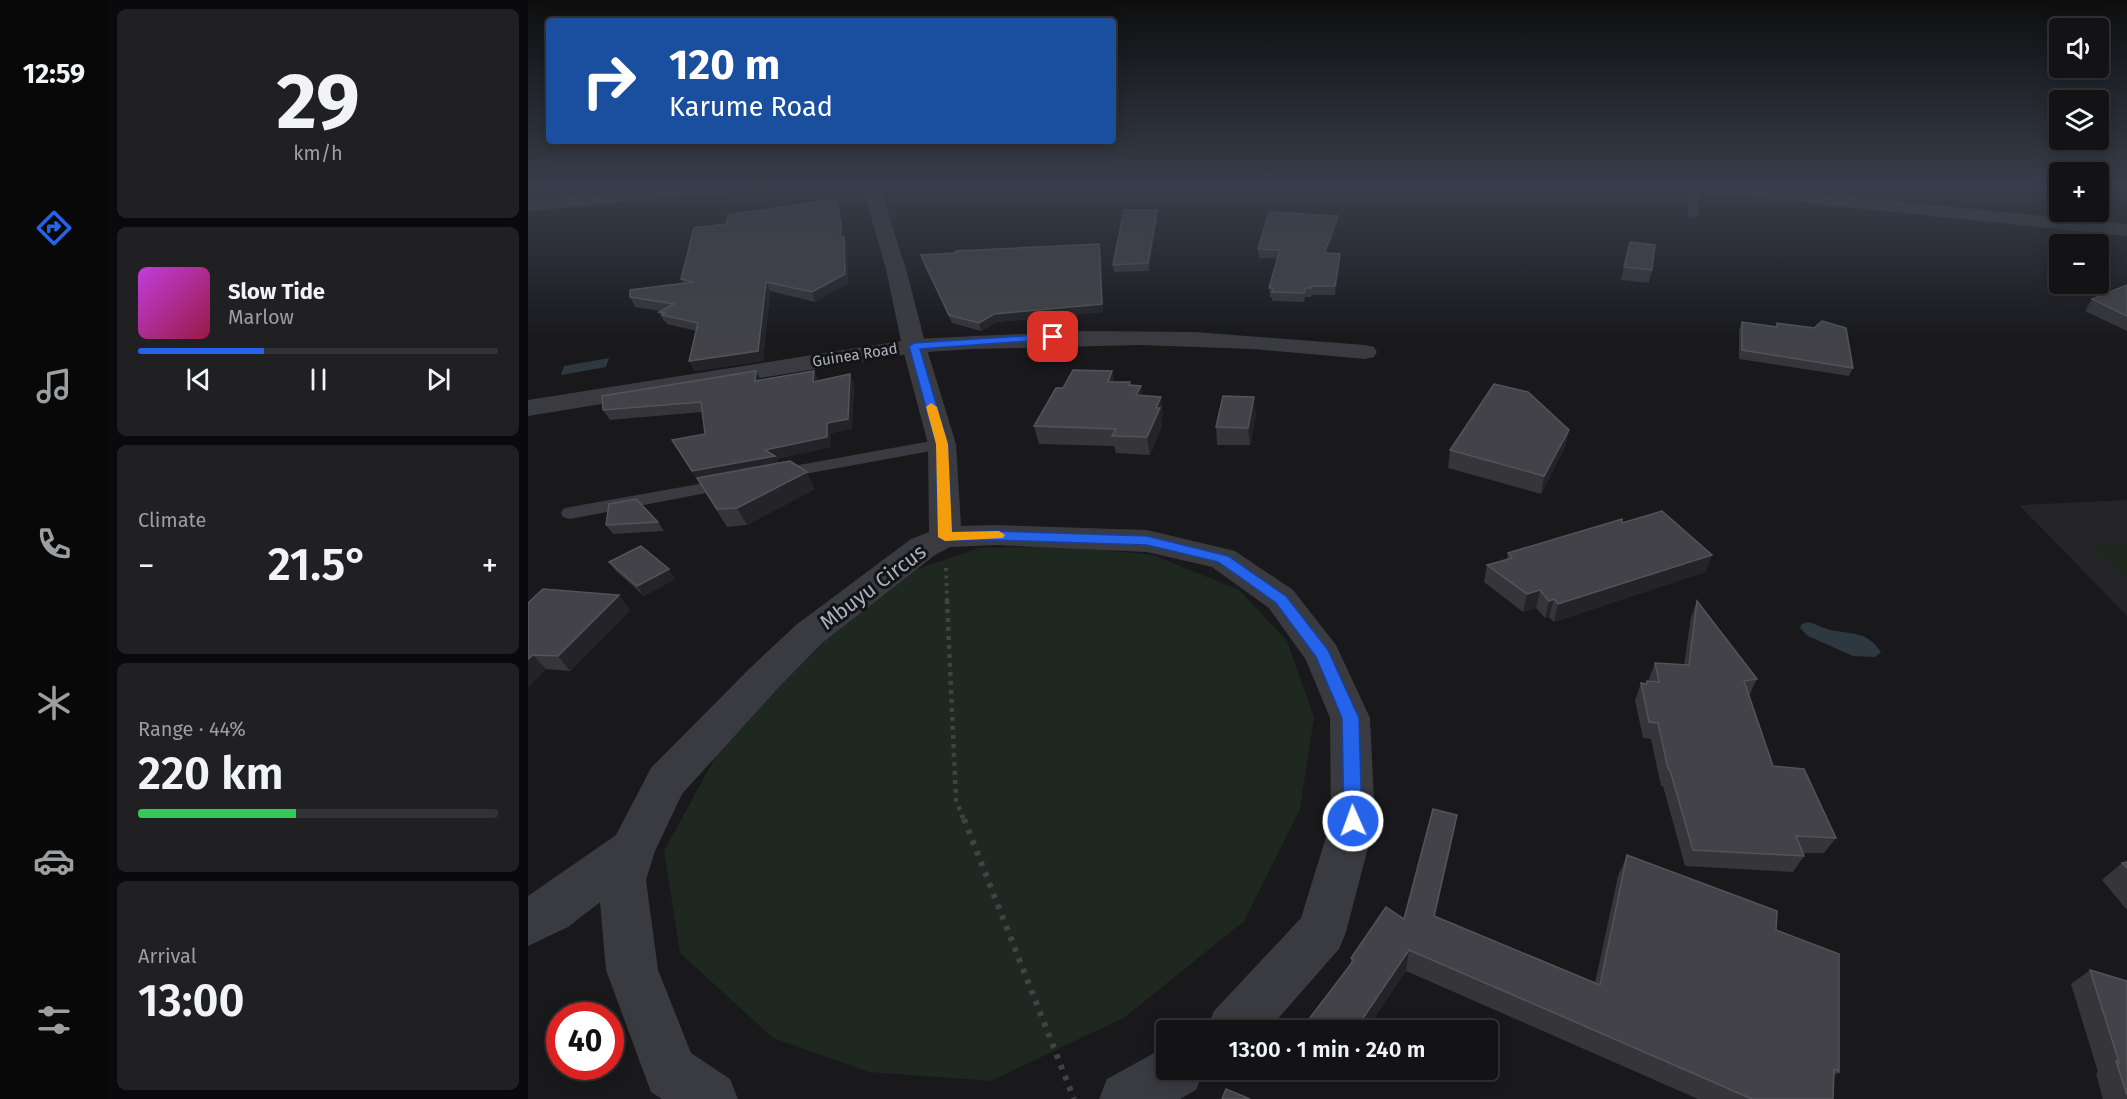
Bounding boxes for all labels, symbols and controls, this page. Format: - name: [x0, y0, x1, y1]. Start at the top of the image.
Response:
- map controls: [2049, 18, 2109, 294]
- button: sound: [2049, 18, 2109, 78]
- text: 120 m: [669, 40, 780, 90]
- icon: right: [570, 42, 648, 120]
- text: 29: [276, 55, 360, 149]
- text: 12:59: [23, 58, 85, 90]
- button: layers: [2049, 90, 2109, 150]
- text: Karume Road: [669, 91, 833, 123]
- text: km/h: [293, 141, 343, 165]
- button: +: [2049, 162, 2109, 222]
- icon: directions: [33, 207, 75, 249]
- button: −: [2049, 234, 2109, 294]
- text: Slow Tide: [228, 278, 325, 305]
- text: Marlow: [228, 305, 294, 329]
- pin: [1027, 311, 1078, 362]
- icon: arrive: [1036, 320, 1069, 353]
- street label: Guinea Road: [811, 339, 899, 371]
- icon: previous: [182, 363, 215, 396]
- icon: pause: [302, 363, 335, 396]
- icon: next: [422, 363, 455, 396]
- icon: music: [33, 365, 75, 407]
- text: Climate: [138, 508, 206, 532]
- icon: phone: [33, 523, 75, 565]
- text: 21.5°: [268, 538, 368, 592]
- street label: Mbuyu Circus: [815, 539, 931, 635]
- text: −: [138, 546, 155, 586]
- text: +: [482, 546, 498, 586]
- icon: climate: [33, 682, 75, 724]
- text: Range · 44%: [138, 717, 246, 741]
- text: 220 km: [138, 747, 284, 801]
- position arrow: [1321, 789, 1385, 853]
- icon: car: [33, 840, 75, 882]
- text: Arrival: [138, 944, 197, 968]
- text: 13:00: [138, 974, 245, 1028]
- icon: filters: [33, 999, 75, 1041]
- speed limit sign: 40: [546, 1002, 624, 1080]
- text: 13:00 · 1 min · 240 m: [1229, 1036, 1425, 1063]

